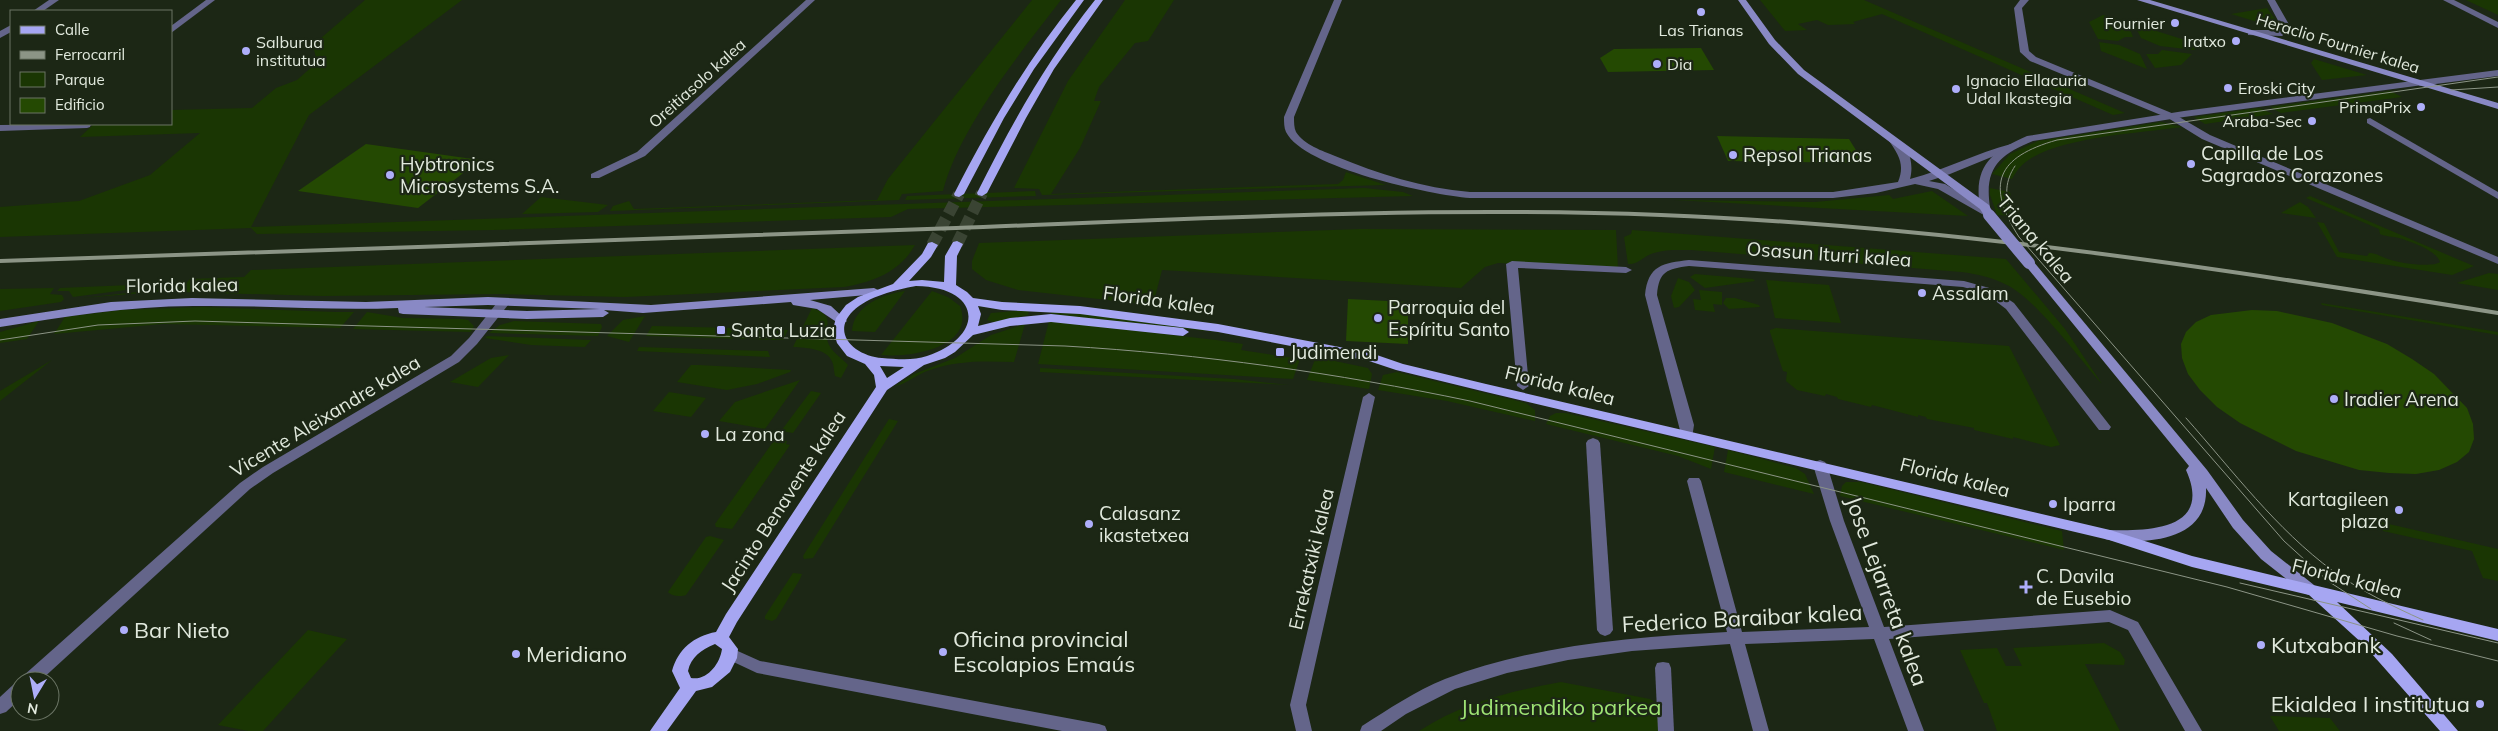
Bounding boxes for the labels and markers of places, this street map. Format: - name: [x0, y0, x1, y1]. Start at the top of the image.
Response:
- marker: Las Trianas: [1695, 6, 1707, 18]
- place label: Fournier: [2104, 13, 2165, 33]
- marker: Fournier: [2169, 17, 2181, 29]
- place label: Las Trianas: [1658, 20, 1744, 40]
- place label: Iratxo: [2183, 31, 2226, 51]
- place label: Salburua institutua: [256, 32, 326, 70]
- marker: Iratxo: [2230, 35, 2242, 47]
- marker: Salburua institutua: [240, 45, 252, 57]
- place label: Dia: [1667, 54, 1692, 74]
- marker: Dia: [1651, 58, 1663, 70]
- place label: Ignacio Ellacuria Udal Ikastegia: [1966, 70, 2087, 108]
- place label: Eroski City: [2238, 78, 2316, 98]
- marker: Eroski City: [2222, 82, 2234, 94]
- marker: Ignacio Ellacuria Udal Ikastegia: [1950, 83, 1962, 95]
- place label: PrimaPrix: [2339, 97, 2411, 117]
- marker: PrimaPrix: [2415, 101, 2427, 113]
- place label: Araba-Sec: [2223, 111, 2302, 131]
- marker: Araba-Sec: [2306, 115, 2318, 127]
- place label: Capilla de Los Sagrados Corazones: [2201, 141, 2383, 187]
- place label: Repsol Trianas: [1743, 143, 1872, 167]
- marker: Repsol Trianas: [1727, 149, 1739, 161]
- place label: Hybtronics Microsystems S.A.: [400, 152, 559, 198]
- marker: Capilla de Los Sagrados Corazones: [2185, 158, 2197, 170]
- marker: Hybtronics Microsystems S.A.: [384, 169, 396, 181]
- place label: Assalam: [1932, 281, 2009, 305]
- marker: Assalam: [1916, 287, 1928, 299]
- place label: Parroquia del Espíritu Santo: [1388, 295, 1510, 341]
- marker: Parroquia del Espíritu Santo: [1372, 312, 1384, 324]
- place label: Santa Luzia: [731, 318, 835, 342]
- marker: Santa Luzia: [715, 324, 727, 336]
- place label: Judimendi: [1290, 340, 1377, 364]
- marker: Judimendi: [1274, 346, 1286, 358]
- place label: Iradier Arena: [2344, 387, 2459, 411]
- marker: Iradier Arena: [2328, 393, 2340, 405]
- place label: La zona: [715, 422, 785, 446]
- marker: La zona: [699, 428, 711, 440]
- place label: Kartagileen plaza: [2288, 487, 2389, 533]
- place label: Iparra: [2063, 492, 2116, 516]
- marker: Iparra: [2047, 498, 2059, 510]
- place label: Calasanz ikastetxea: [1099, 501, 1189, 547]
- marker: Kartagileen plaza: [2393, 504, 2405, 516]
- marker: Calasanz ikastetxea: [1083, 518, 1095, 530]
- place label: C. Davila de Eusebio: [2036, 564, 2131, 610]
- marker: C. Davila de Eusebio: [2020, 581, 2032, 593]
- place label: Bar Nieto: [134, 616, 230, 644]
- marker: Bar Nieto: [118, 624, 130, 636]
- place label: Oficina provincial Escolapios Emaús: [953, 625, 1135, 678]
- place label: Kutxabank: [2271, 631, 2382, 659]
- marker: Kutxabank: [2255, 639, 2267, 651]
- place label: Meridiano: [526, 640, 627, 668]
- marker: Oficina provincial Escolapios Emaús: [937, 646, 949, 658]
- marker: Meridiano: [510, 648, 522, 660]
- place label: Ekialdea I institutua: [2271, 690, 2470, 718]
- marker: Ekialdea I institutua: [2474, 698, 2486, 710]

